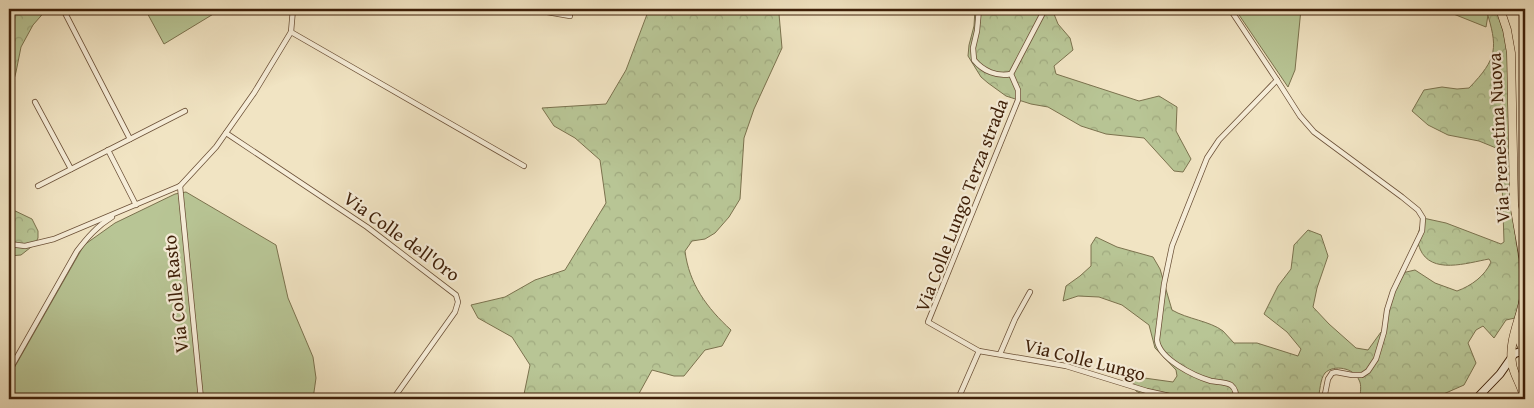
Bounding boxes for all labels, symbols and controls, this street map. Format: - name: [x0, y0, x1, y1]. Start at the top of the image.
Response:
- street label: Via Prenestina Nuova: [1480, 52, 1516, 224]
- street label: Via Colle Lungo Terza strada: [907, 94, 1015, 316]
- street label: Via Colle dell'Oro: [338, 184, 466, 288]
- street label: Via Colle Rasto: [155, 234, 195, 354]
- street label: Via Colle Lungo: [1021, 330, 1149, 388]

